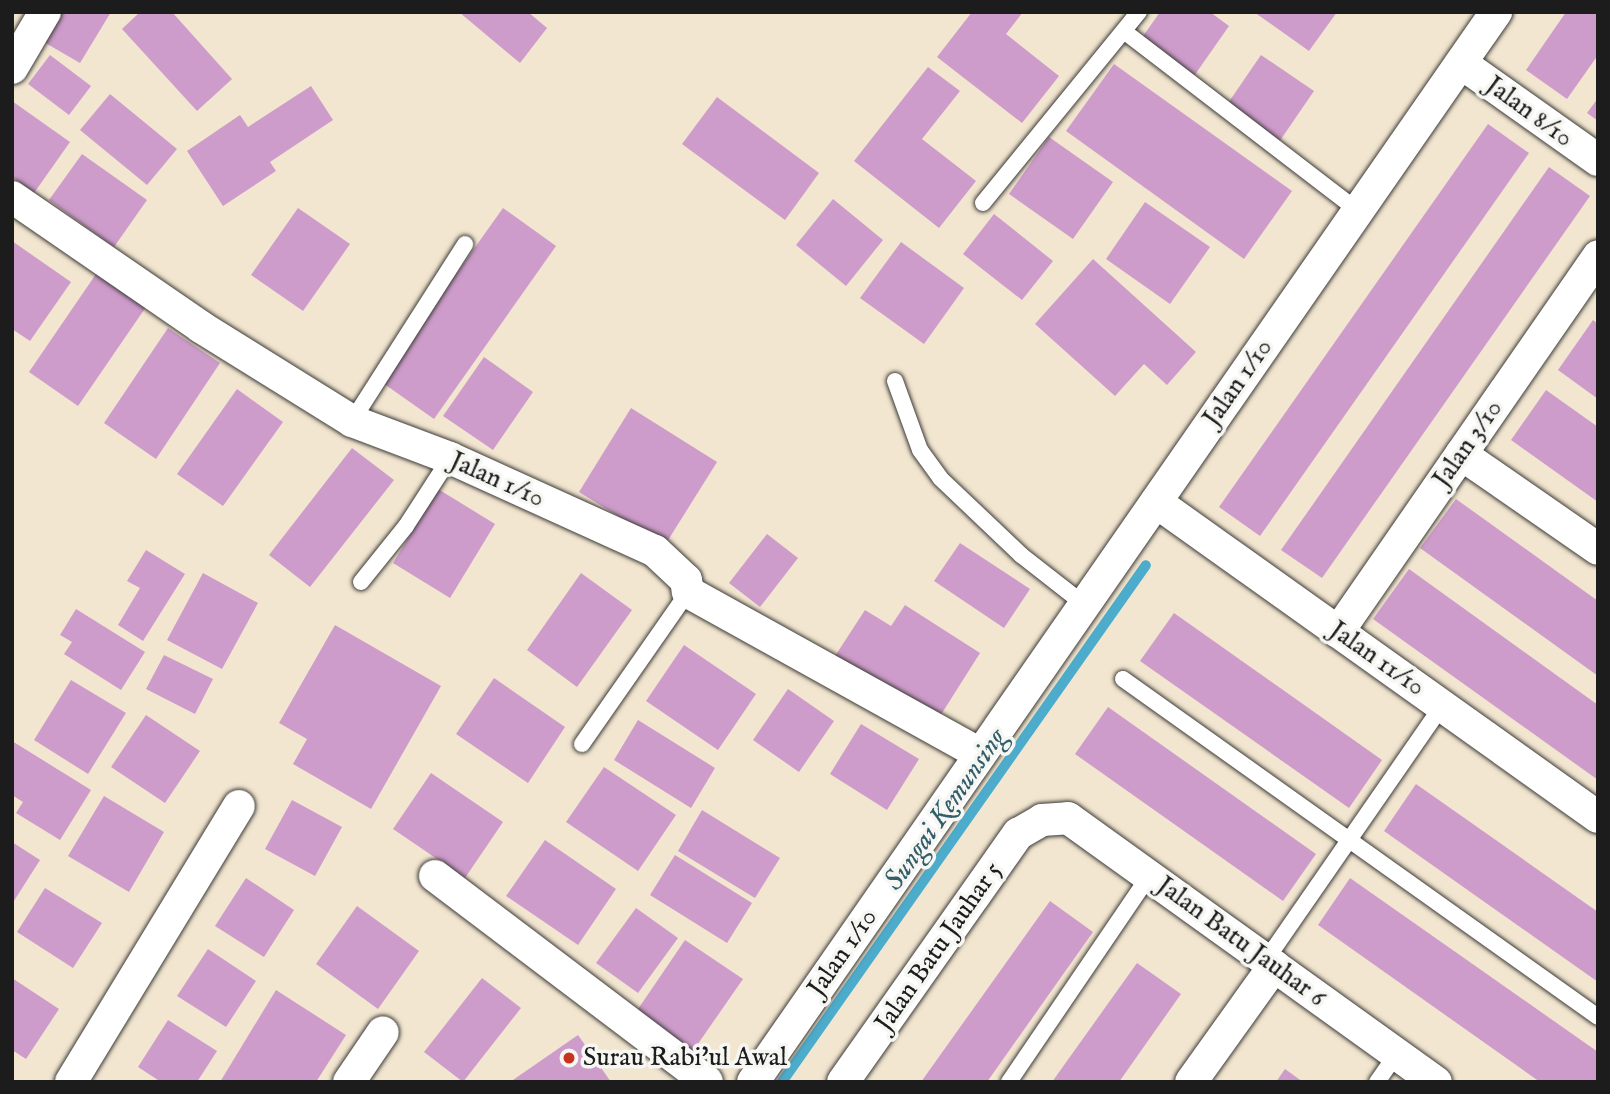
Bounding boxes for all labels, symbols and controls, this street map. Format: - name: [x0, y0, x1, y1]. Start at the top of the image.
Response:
- street label: Jalan 8/10: [1479, 70, 1579, 154]
- street label: Jalan 1/10: [1197, 333, 1279, 433]
- street label: Jalan 3/10: [1427, 394, 1509, 494]
- street label: Jalan 1/10: [445, 445, 549, 515]
- street label: Jalan 11/10: [1323, 615, 1431, 703]
- water label: Sungai Kemunsing: [878, 723, 1014, 897]
- street label: Jalan Batu Jauhar 5: [869, 856, 1009, 1038]
- street label: Jalan Batu Jauhar 6: [1150, 870, 1332, 1014]
- street label: Jalan 1/10: [802, 903, 884, 1003]
- place label: Surau Rabi'ul Awal: [583, 1042, 787, 1074]
- marker: Surau Rabi'ul Awal: [561, 1050, 577, 1066]

